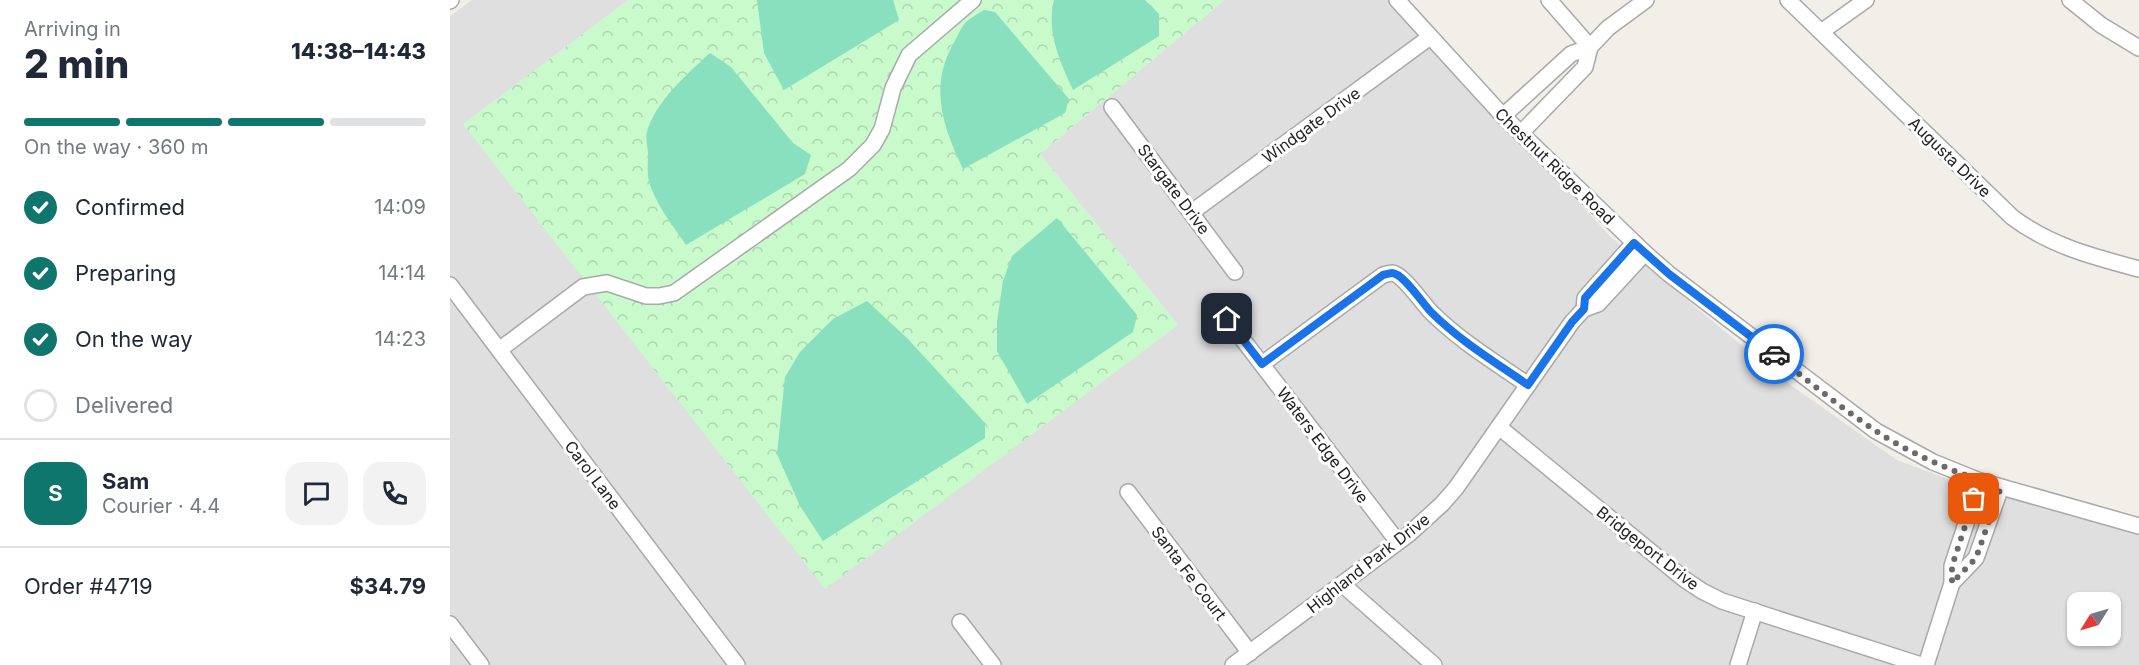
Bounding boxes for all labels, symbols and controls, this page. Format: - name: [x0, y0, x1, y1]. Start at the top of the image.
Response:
- text: Arriving in: [24, 17, 121, 41]
- text: 14:38–14:43: [291, 38, 426, 64]
- text: 2 min: [24, 40, 129, 87]
- street label: Windgate Drive: [1258, 83, 1364, 167]
- street label: Chestnut Ridge Road: [1491, 104, 1619, 228]
- street label: Augusta Drive: [1905, 113, 1995, 201]
- text: On the way · 360 m: [24, 135, 208, 159]
- street label: Stargate Drive: [1134, 140, 1214, 238]
- icon: check: [24, 191, 57, 224]
- text: Confirmed: [75, 194, 185, 220]
- text: 14:09: [374, 195, 426, 219]
- icon: check: [24, 257, 57, 290]
- text: Preparing: [75, 260, 176, 286]
- text: 14:14: [378, 261, 426, 285]
- pin: [1201, 293, 1252, 344]
- icon: home: [1210, 302, 1243, 335]
- icon: check: [24, 323, 57, 356]
- courier: [1744, 324, 1804, 384]
- text: On the way: [75, 326, 193, 352]
- text: 14:23: [375, 327, 426, 351]
- icon: car: [1758, 338, 1791, 371]
- street label: Waters Edge Drive: [1273, 383, 1373, 507]
- text: Delivered: [75, 392, 173, 418]
- street label: Carol Lane: [561, 437, 625, 513]
- button: chat: [285, 462, 348, 525]
- button: phone: [363, 462, 426, 525]
- text: Sam: [102, 468, 149, 494]
- pin: [1948, 473, 1999, 524]
- text: S: [48, 480, 63, 506]
- icon: bag: [1957, 482, 1990, 515]
- text: Courier · 4.4: [102, 494, 220, 518]
- street label: Bridgeport Drive: [1593, 502, 1703, 594]
- street label: Highland Park Drive: [1303, 509, 1433, 617]
- street label: Santa Fe Court: [1147, 522, 1231, 624]
- text: Order #4719: [24, 573, 153, 599]
- text: $34.79: [350, 573, 426, 599]
- north arrow: [2067, 592, 2121, 646]
- map controls: [2067, 592, 2121, 646]

